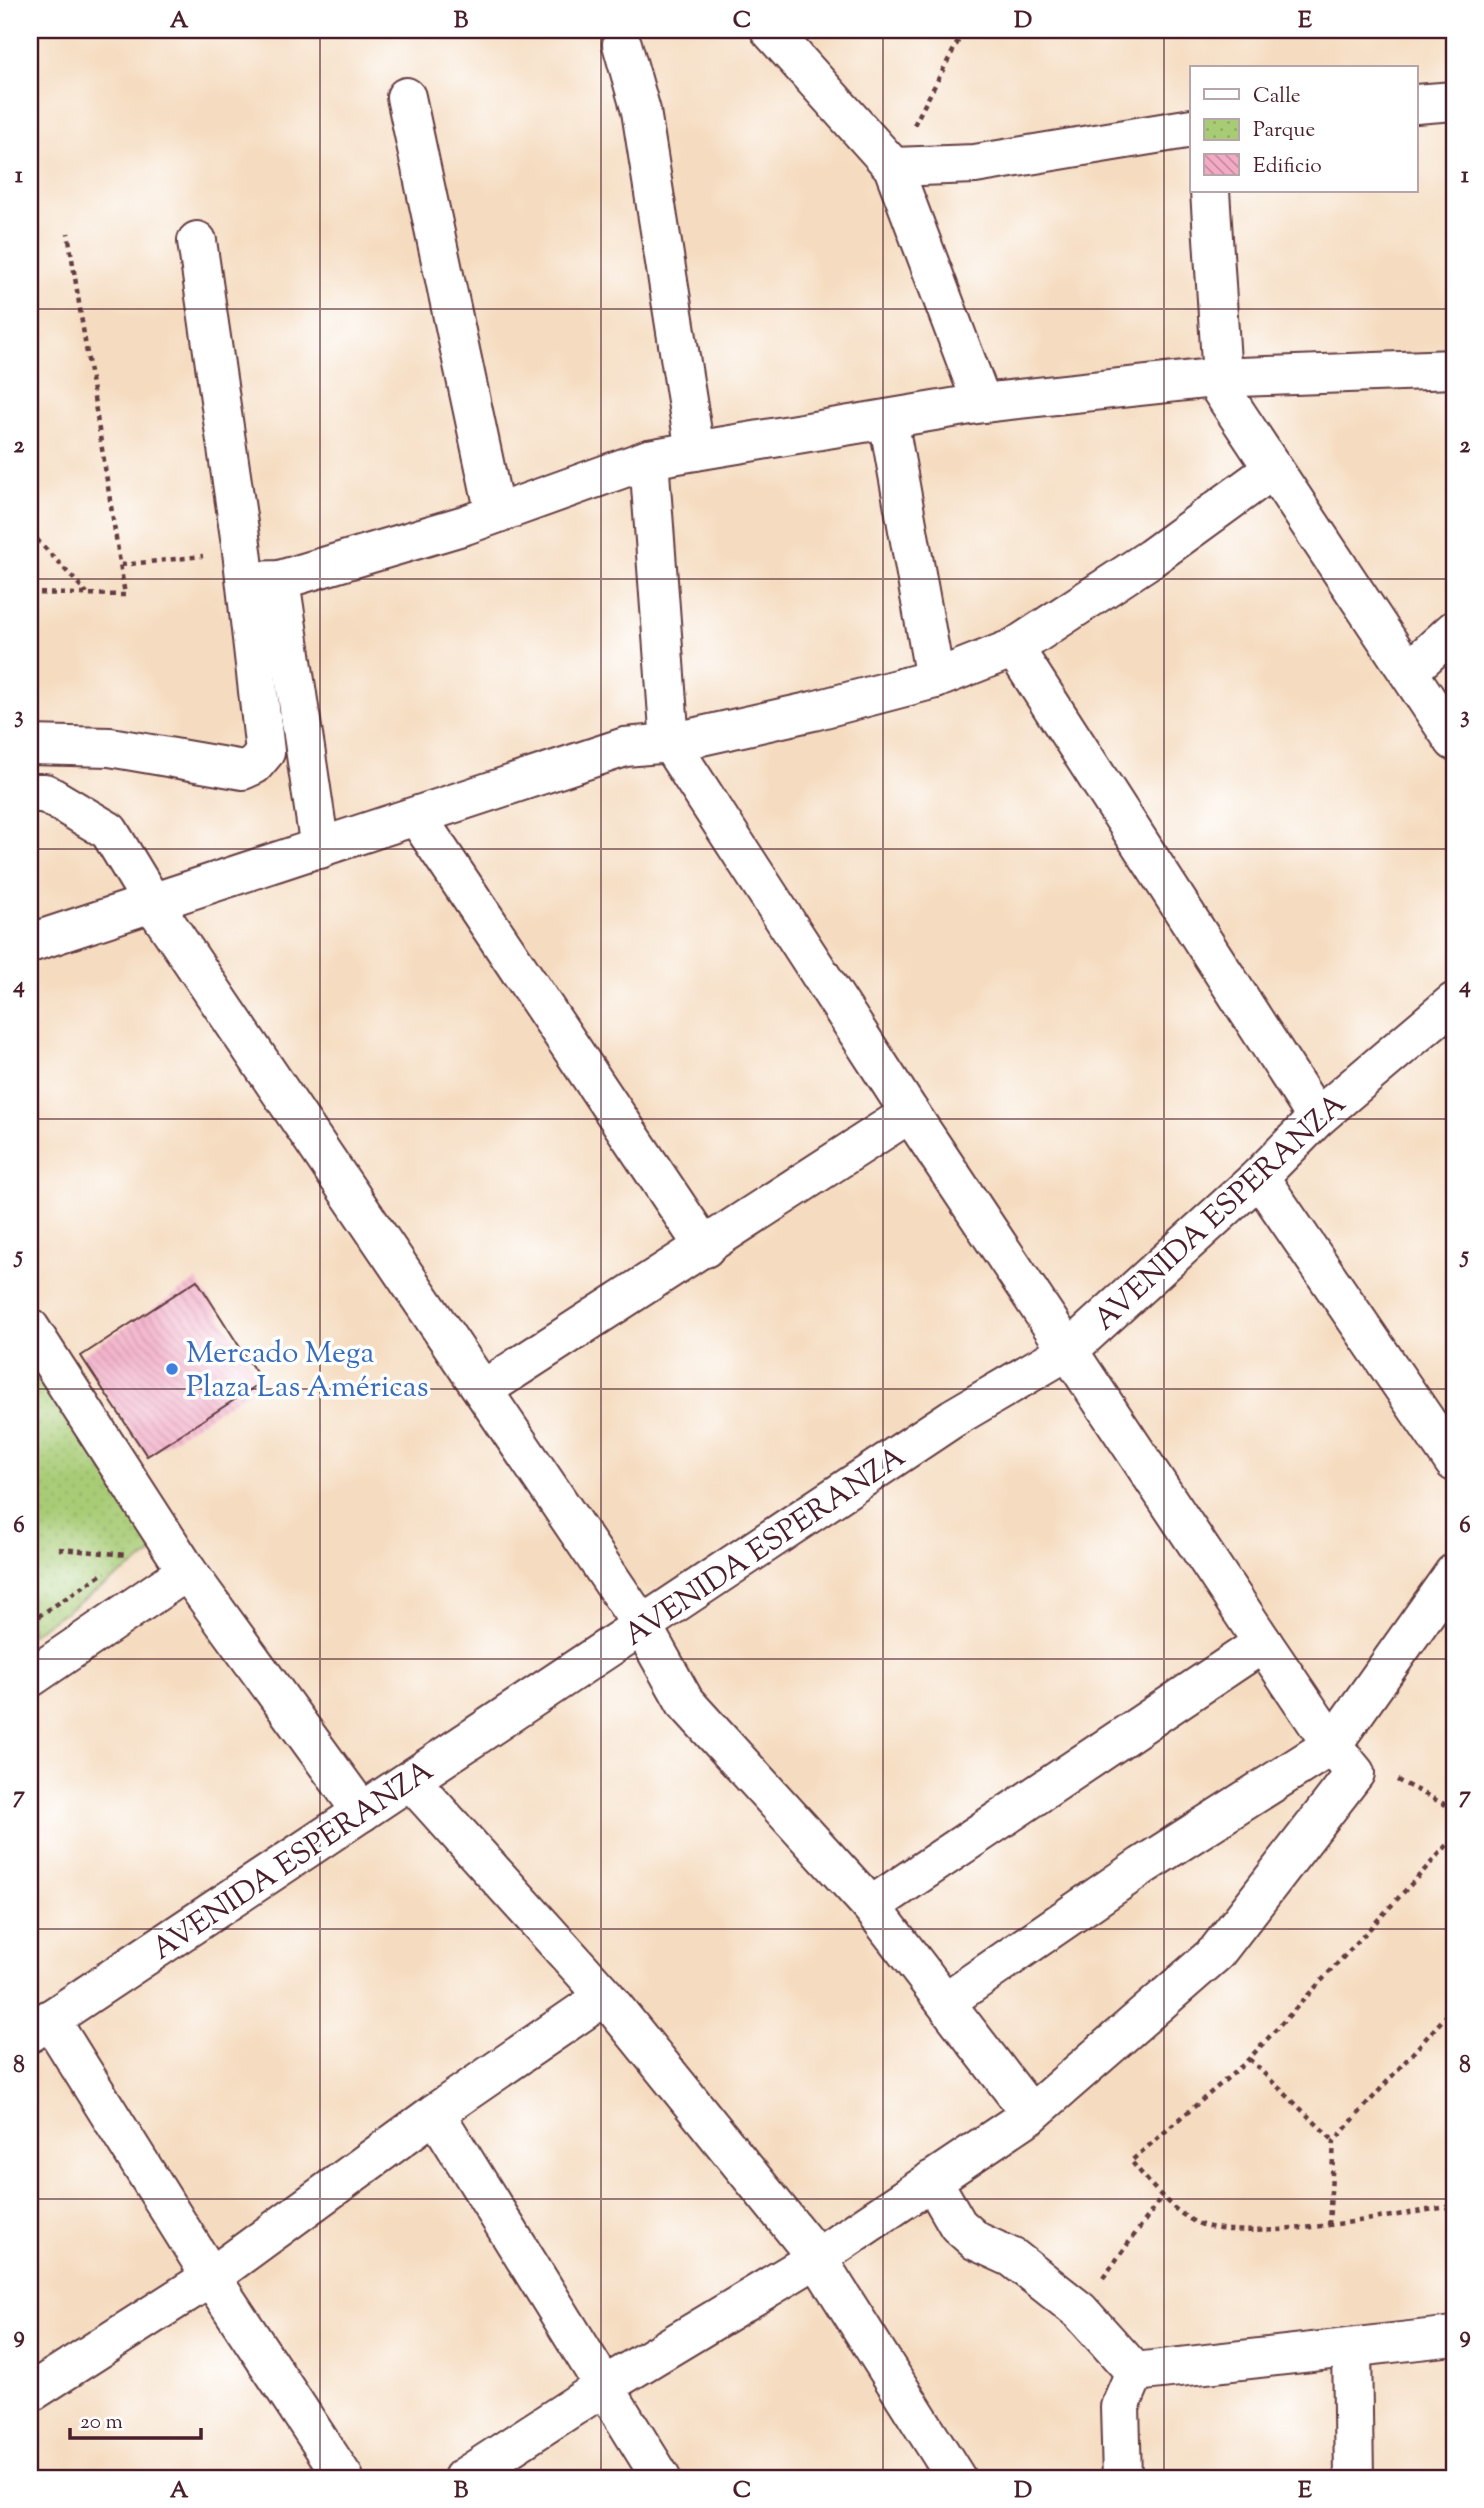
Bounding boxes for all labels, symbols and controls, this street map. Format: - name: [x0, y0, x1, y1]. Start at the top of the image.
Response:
- text: A: [170, 5, 189, 38]
- text: B: [454, 5, 469, 38]
- text: C: [733, 5, 751, 38]
- text: D: [1014, 5, 1032, 38]
- text: E: [1298, 5, 1312, 38]
- legend: [1190, 66, 1418, 192]
- text: Calle: [1253, 82, 1301, 112]
- text: Parque: [1253, 116, 1315, 146]
- text: Edificio: [1253, 152, 1322, 182]
- text: 1: [15, 160, 23, 193]
- text: 1: [1461, 160, 1469, 193]
- text: 2: [14, 430, 25, 463]
- text: 2: [1460, 430, 1471, 463]
- text: 3: [14, 700, 24, 733]
- text: 3: [1460, 700, 1470, 733]
- text: 4: [12, 970, 25, 1003]
- text: 4: [1458, 970, 1471, 1003]
- street label: AVENIDA ESPERANZA: [1085, 1084, 1357, 1342]
- text: 5: [13, 1240, 23, 1273]
- text: 5: [1459, 1240, 1469, 1273]
- place label: Mercado Mega Plaza Las Américas: [186, 1333, 428, 1410]
- marker: Mercado Mega Plaza Las Américas: [164, 1361, 180, 1377]
- street label: AVENIDA ESPERANZA: [616, 1437, 915, 1658]
- text: 6: [13, 1510, 25, 1543]
- text: 6: [1459, 1510, 1471, 1543]
- street label: AVENIDA ESPERANZA: [144, 1751, 443, 1972]
- text: 7: [13, 1780, 25, 1813]
- text: 7: [1459, 1780, 1471, 1813]
- text: 8: [13, 2050, 25, 2083]
- text: 8: [1459, 2050, 1471, 2083]
- text: 9: [13, 2320, 25, 2353]
- text: 9: [1459, 2320, 1471, 2353]
- scale bar: [70, 2396, 201, 2440]
- text: 20 m: [80, 2408, 123, 2438]
- text: A: [170, 2475, 189, 2508]
- text: B: [454, 2475, 469, 2508]
- text: C: [733, 2475, 751, 2508]
- text: D: [1014, 2475, 1032, 2508]
- text: E: [1298, 2475, 1312, 2508]

